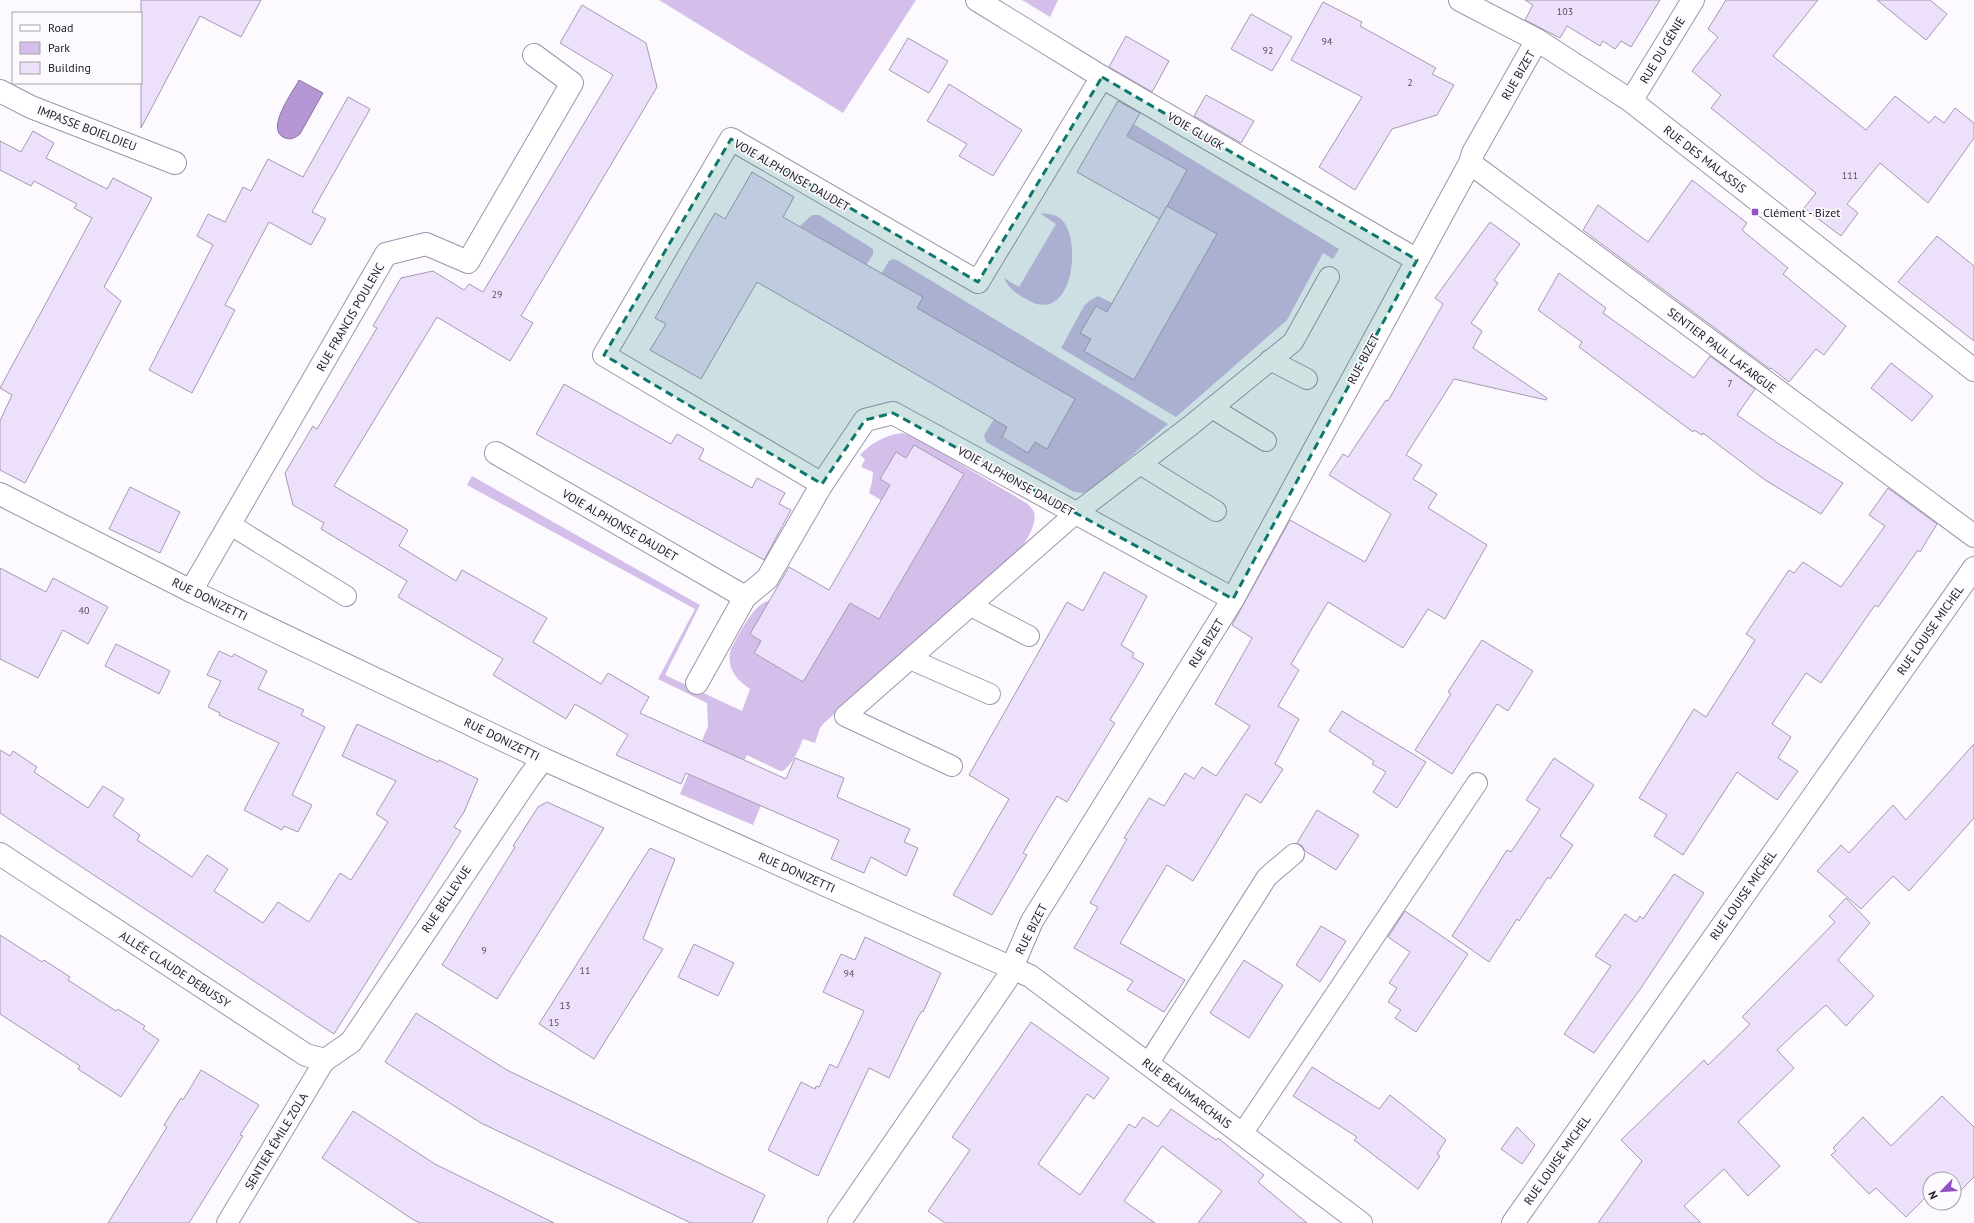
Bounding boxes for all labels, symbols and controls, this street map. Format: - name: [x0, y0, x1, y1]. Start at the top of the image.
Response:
- house number: 103: [1557, 5, 1573, 18]
- legend: [12, 12, 142, 84]
- street label: RUE DU GÉNIE: [1636, 14, 1688, 86]
- text: Road: [48, 20, 73, 35]
- house number: 94: [1322, 35, 1333, 48]
- text: Park: [48, 40, 70, 55]
- house number: 92: [1263, 44, 1273, 57]
- street label: RUE BIZET: [1498, 47, 1538, 102]
- text: Building: [48, 60, 91, 75]
- house number: 2: [1407, 76, 1413, 89]
- street label: IMPASSE BOIELDIEU: [35, 102, 139, 154]
- street label: VOIE GLUCK: [1164, 108, 1227, 153]
- street label: RUE DES MALASSIS: [1661, 122, 1749, 196]
- street label: VOIE ALPHONSE DAUDET: [731, 135, 853, 214]
- house number: 111: [1842, 169, 1858, 182]
- place label: Clément - Bizet: [1763, 205, 1840, 220]
- marker: Clément - Bizet: [1750, 207, 1760, 217]
- street label: RUE FRANCIS POULENC: [313, 260, 387, 374]
- house number: 29: [492, 288, 502, 301]
- street label: SENTIER PAUL LAFARGUE: [1665, 304, 1779, 396]
- street label: RUE BIZET: [1344, 331, 1383, 387]
- house number: 7: [1727, 377, 1733, 390]
- street label: VOIE ALPHONSE DAUDET: [954, 442, 1077, 519]
- street label: VOIE ALPHONSE DAUDET: [559, 485, 681, 564]
- street label: RUE DONIZETTI: [170, 574, 250, 624]
- street label: RUE LOUISE MICHEL: [1893, 582, 1967, 678]
- house number: 40: [79, 604, 90, 617]
- street label: RUE BIZET: [1185, 616, 1227, 670]
- street label: RUE DONIZETTI: [462, 714, 542, 764]
- street label: RUE LOUISE MICHEL: [1706, 847, 1780, 943]
- street label: RUE DONIZETTI: [756, 848, 838, 896]
- street label: RUE BELLEVUE: [418, 862, 474, 936]
- street label: RUE BIZET: [1012, 901, 1050, 957]
- street label: ALLÉE CLAUDE DEBUSSY: [117, 927, 234, 1011]
- house number: 9: [481, 944, 487, 957]
- house number: 11: [580, 964, 590, 977]
- house number: 94: [844, 967, 855, 980]
- house number: 13: [560, 999, 570, 1012]
- house number: 15: [549, 1016, 559, 1029]
- street label: RUE BEAUMARCHAIS: [1139, 1055, 1235, 1131]
- street label: SENTIER ÉMILE ZOLA: [241, 1090, 311, 1192]
- street label: RUE LOUISE MICHEL: [1520, 1112, 1594, 1208]
- north arrow: [1922, 1171, 1962, 1211]
- text: N: [1925, 1189, 1941, 1201]

